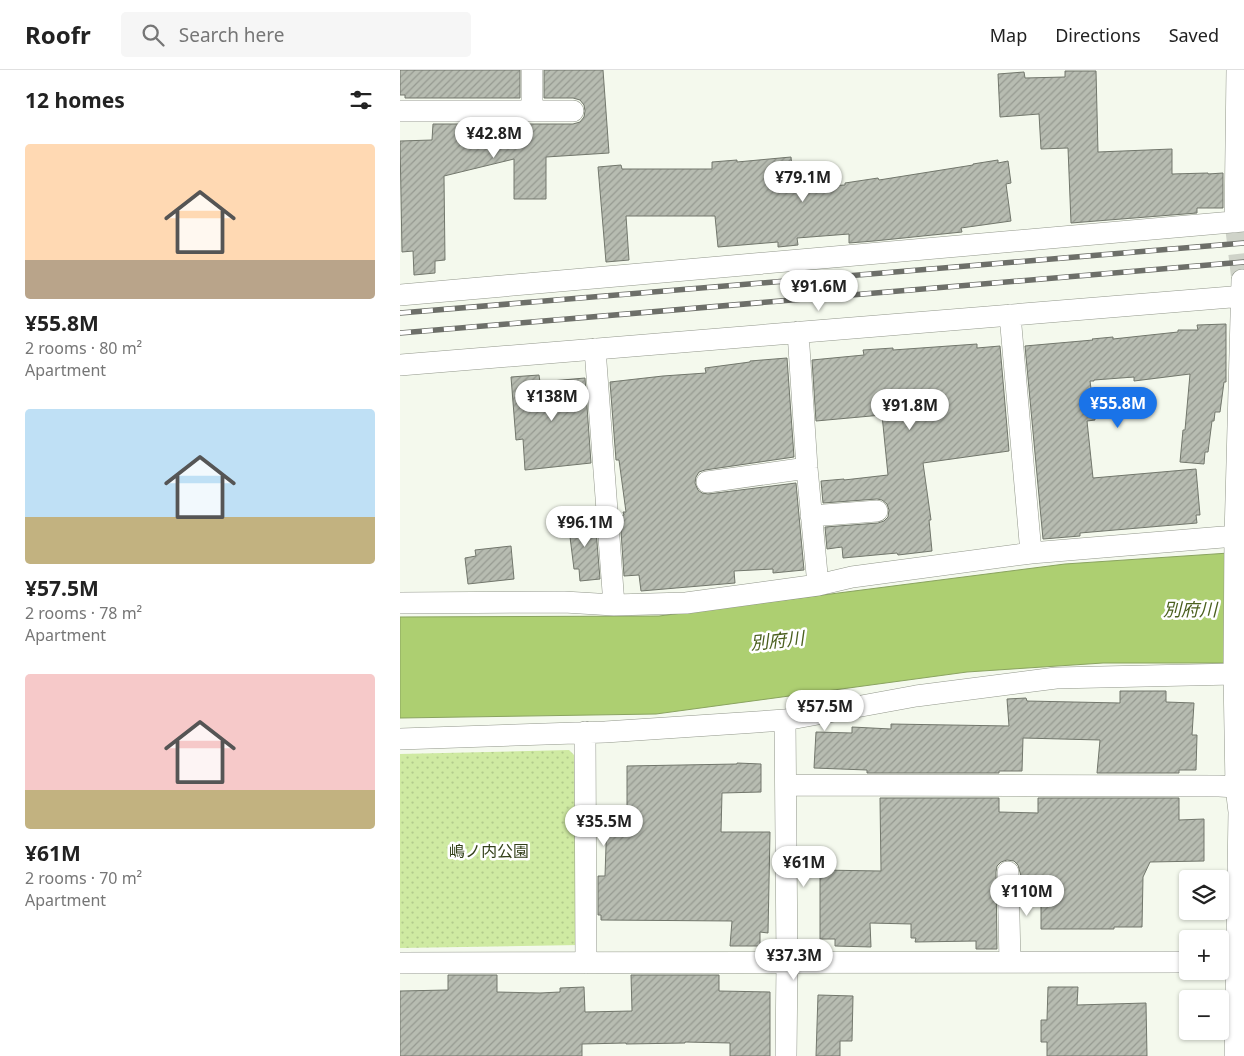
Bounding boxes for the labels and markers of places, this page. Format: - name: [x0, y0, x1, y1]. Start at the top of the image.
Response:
- pin: ¥42.8M: [453, 116, 535, 159]
- pin: ¥79.1M: [762, 160, 844, 203]
- pin: ¥91.6M: [778, 270, 860, 312]
- pin: ¥138M: [517, 380, 587, 422]
- pin: ¥55.8M: [1077, 386, 1159, 429]
- pin: ¥91.8M: [869, 388, 951, 431]
- pin: ¥96.1M: [544, 506, 626, 548]
- pin: ¥57.5M: [784, 690, 866, 732]
- pin: ¥35.5M: [563, 804, 645, 847]
- pin: ¥61M: [774, 846, 834, 888]
- pin: ¥110M: [992, 874, 1062, 917]
- pin: ¥37.3M: [753, 938, 835, 981]

